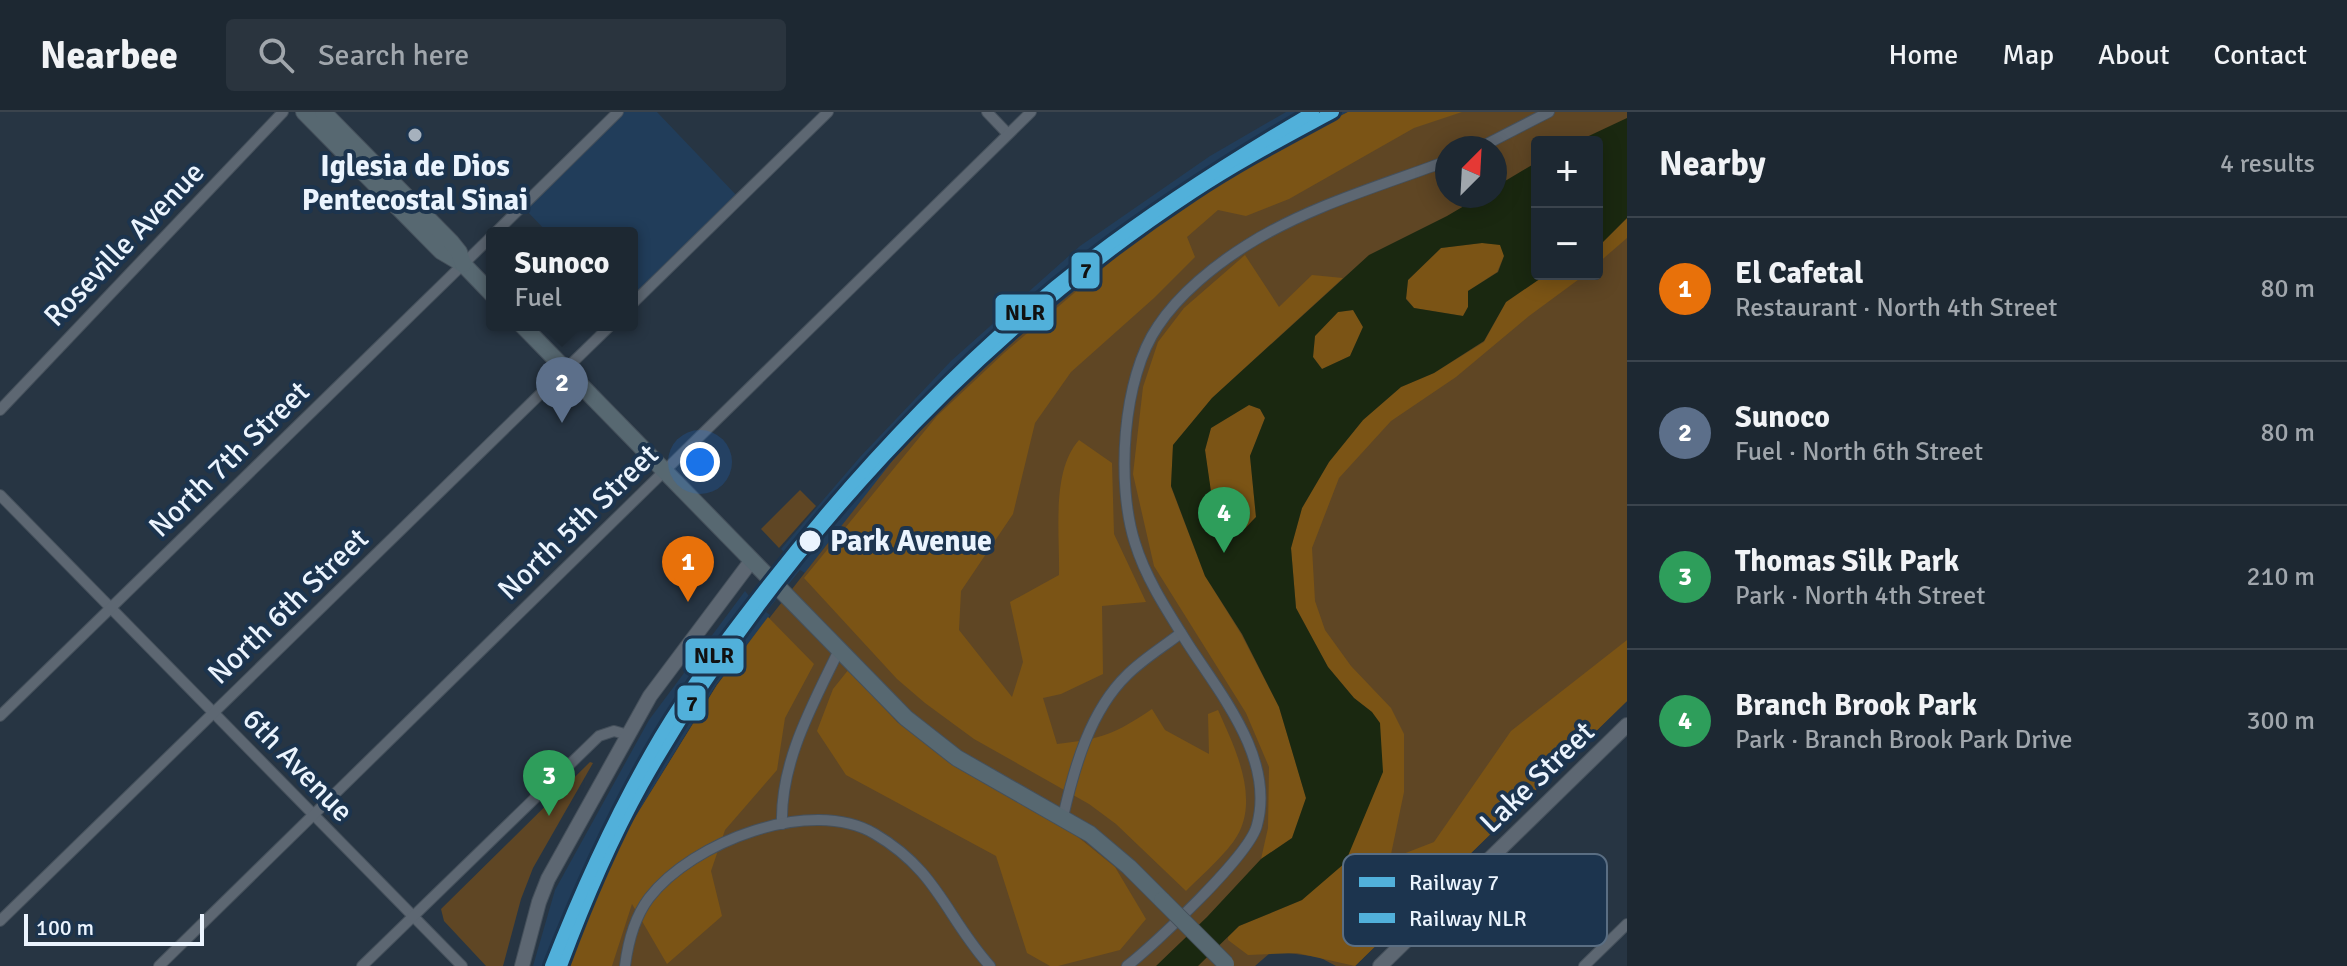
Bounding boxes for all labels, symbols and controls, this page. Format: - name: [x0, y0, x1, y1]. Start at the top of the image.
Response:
- search box: [226, 19, 786, 91]
- text: Nearbee: [40, 32, 178, 79]
- icon: search: [254, 33, 298, 77]
- text: Search here: [318, 37, 469, 74]
- text: Home: [1889, 38, 1958, 72]
- text: Map: [2002, 38, 2054, 72]
- text: About: [2098, 38, 2170, 72]
- text: Contact: [2214, 38, 2307, 72]
- marker: Iglesia de Dios Pentecostal Sinai: [406, 126, 424, 144]
- north arrow: [1435, 136, 1507, 208]
- map controls: [1531, 136, 1603, 280]
- button: +: [1531, 136, 1603, 208]
- text: Nearby: [1659, 143, 1766, 185]
- place label: Iglesia de Dios Pentecostal Sinai: [302, 148, 528, 219]
- text: 4 results: [2220, 148, 2315, 180]
- street label: Roseville Avenue: [36, 154, 212, 334]
- button: −: [1531, 208, 1603, 280]
- popup: [486, 227, 638, 331]
- text: Sunoco: [515, 245, 609, 282]
- line badge: 7: [1070, 251, 1101, 290]
- text: El Cafetal: [1735, 255, 1863, 292]
- text: 7: [1080, 257, 1092, 284]
- text: 1: [1678, 273, 1692, 305]
- text: 80 m: [2260, 273, 2315, 305]
- text: Fuel: [515, 282, 562, 314]
- text: Restaurant · North 4th Street: [1735, 292, 2057, 324]
- line badge: NLR: [994, 293, 1055, 332]
- text: NLR: [1005, 299, 1046, 326]
- pin: 2: [536, 357, 588, 423]
- street label: North 7th Street: [141, 373, 317, 545]
- text: Sunoco: [1735, 399, 1830, 436]
- text: 2: [1678, 417, 1692, 449]
- text: 80 m: [2260, 417, 2315, 449]
- street label: North 5th Street: [490, 436, 666, 608]
- text: Fuel · North 6th Street: [1735, 436, 1983, 468]
- your location: [680, 442, 720, 482]
- pin: 4: [1198, 487, 1250, 553]
- street label: North 6th Street: [200, 520, 376, 692]
- place label: Park Avenue: [830, 523, 992, 560]
- marker: Park Avenue: [797, 528, 823, 554]
- pin: 1: [662, 536, 714, 602]
- text: Thomas Silk Park: [1735, 543, 1959, 580]
- text: 3: [1678, 561, 1692, 593]
- text: 210 m: [2246, 561, 2315, 593]
- text: Park · North 4th Street: [1735, 580, 1985, 612]
- line badge: NLR: [684, 637, 745, 675]
- text: NLR: [694, 642, 735, 669]
- line badge: 7: [676, 684, 707, 722]
- text: Branch Brook Park: [1735, 687, 1977, 724]
- text: 7: [686, 690, 698, 717]
- street label: 6th Avenue: [234, 701, 361, 830]
- text: 4: [1678, 705, 1692, 737]
- text: 300 m: [2246, 705, 2315, 737]
- street label: Lake Street: [1472, 714, 1602, 841]
- text: Park · Branch Brook Park Drive: [1735, 724, 2073, 756]
- pin: 3: [523, 750, 575, 816]
- legend: [1343, 854, 1607, 946]
- text: Railway 7: [1409, 869, 1499, 896]
- text: Railway NLR: [1409, 905, 1527, 932]
- scale bar: [24, 910, 204, 946]
- text: 100 m: [36, 914, 94, 941]

